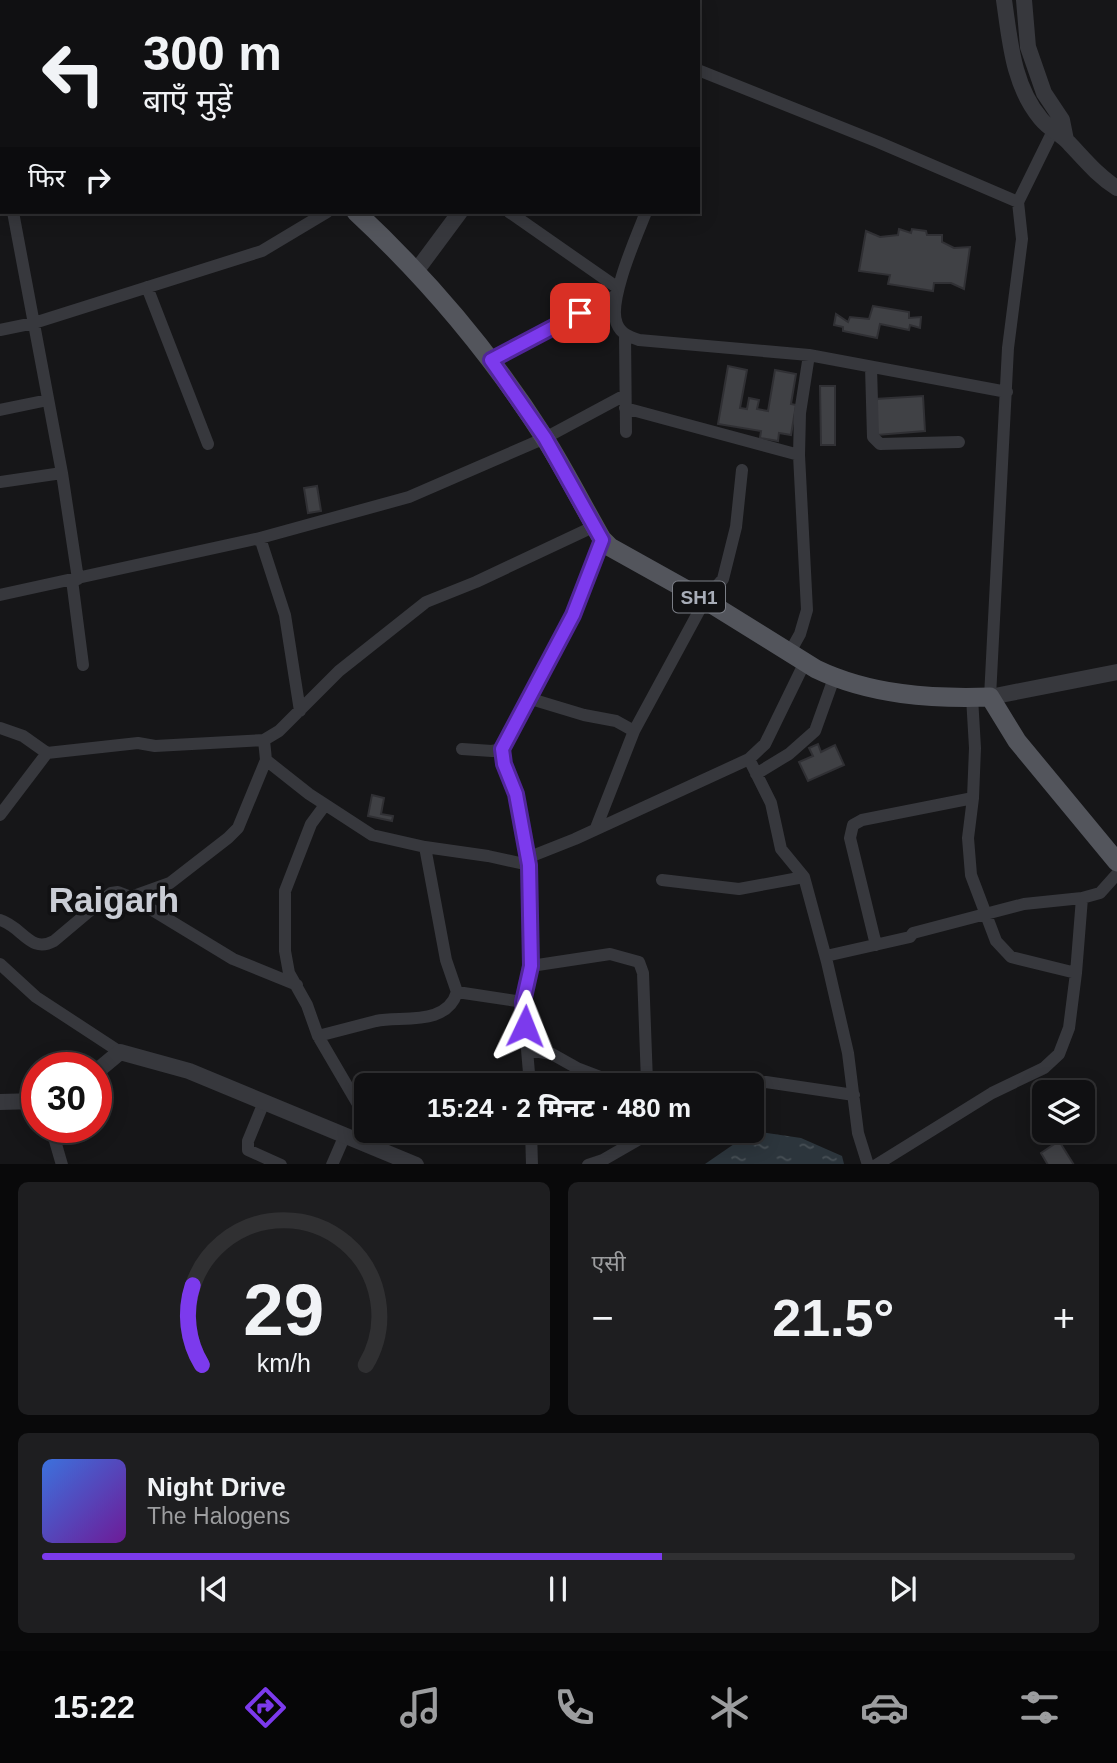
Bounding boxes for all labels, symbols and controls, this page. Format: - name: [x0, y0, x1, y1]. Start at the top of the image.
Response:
- text: 300 m: [143, 26, 282, 80]
- icon: left: [28, 28, 119, 119]
- text: बाएँ मुड़ें: [143, 83, 232, 119]
- icon: right: [79, 161, 117, 199]
- text: फिर: [28, 163, 65, 193]
- pin: [550, 283, 610, 343]
- icon: arrive: [561, 294, 599, 332]
- road number: SH1: [673, 582, 725, 612]
- district label: Raigarh: [49, 880, 179, 919]
- position arrow: [488, 989, 562, 1063]
- speed limit sign: 30: [21, 1052, 112, 1143]
- map controls: [1032, 1080, 1095, 1143]
- button: layers: [1032, 1080, 1095, 1143]
- text: 15:24 · 2 मिनट · 480 m: [427, 1093, 691, 1123]
- text: एसी: [592, 1250, 626, 1276]
- text: 29: [243, 1269, 324, 1350]
- text: 21.5°: [772, 1289, 894, 1347]
- text: −: [592, 1297, 614, 1339]
- text: +: [1053, 1297, 1075, 1339]
- text: km/h: [257, 1348, 311, 1376]
- text: Night Drive: [147, 1472, 286, 1502]
- text: The Halogens: [147, 1503, 290, 1529]
- icon: previous: [195, 1570, 233, 1608]
- icon: pause: [539, 1570, 577, 1608]
- icon: next: [884, 1570, 922, 1608]
- icon: directions: [241, 1683, 290, 1732]
- icon: music: [396, 1683, 445, 1732]
- icon: phone: [550, 1683, 599, 1732]
- icon: climate: [705, 1683, 754, 1732]
- icon: car: [860, 1683, 909, 1732]
- icon: filters: [1015, 1683, 1064, 1732]
- text: 15:22: [53, 1689, 135, 1725]

